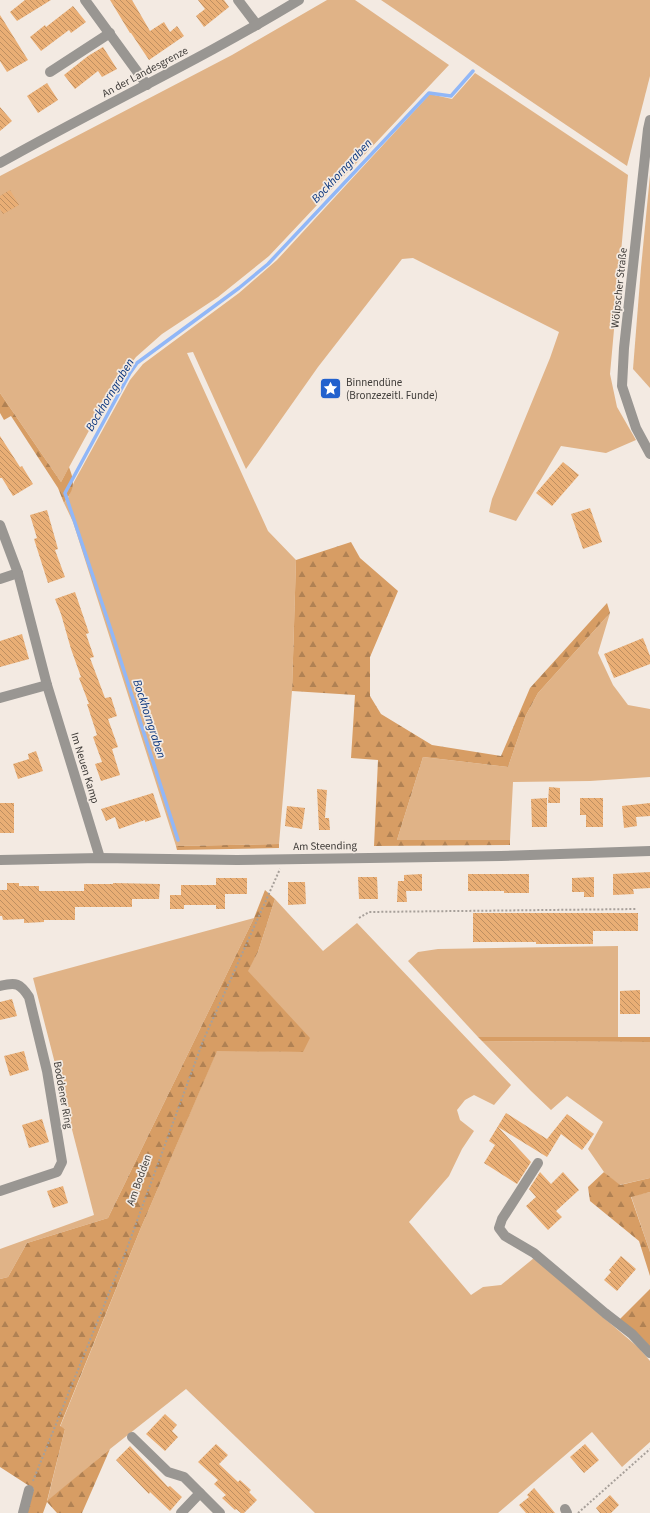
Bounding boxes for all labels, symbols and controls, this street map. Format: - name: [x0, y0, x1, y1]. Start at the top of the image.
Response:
- street label: An der Landesgrenze: [99, 43, 191, 101]
- water label: Bockhorngraben: [308, 135, 376, 207]
- street label: Wölpscher Straße: [607, 247, 631, 329]
- water label: Bockhorngraben: [82, 355, 138, 435]
- place icon: Binnendüne (Bronzezeitl. Funde): [317, 375, 343, 401]
- place label: Binnendüne (Bronzezeitl. Funde): [346, 375, 438, 403]
- water label: Bockhorngraben: [128, 677, 170, 761]
- street label: Im Neuen Kamp: [67, 731, 103, 805]
- street label: Am Steending: [293, 838, 357, 854]
- street label: Boddener Ring: [50, 1060, 76, 1130]
- street label: Am Bodden: [123, 1152, 155, 1208]

